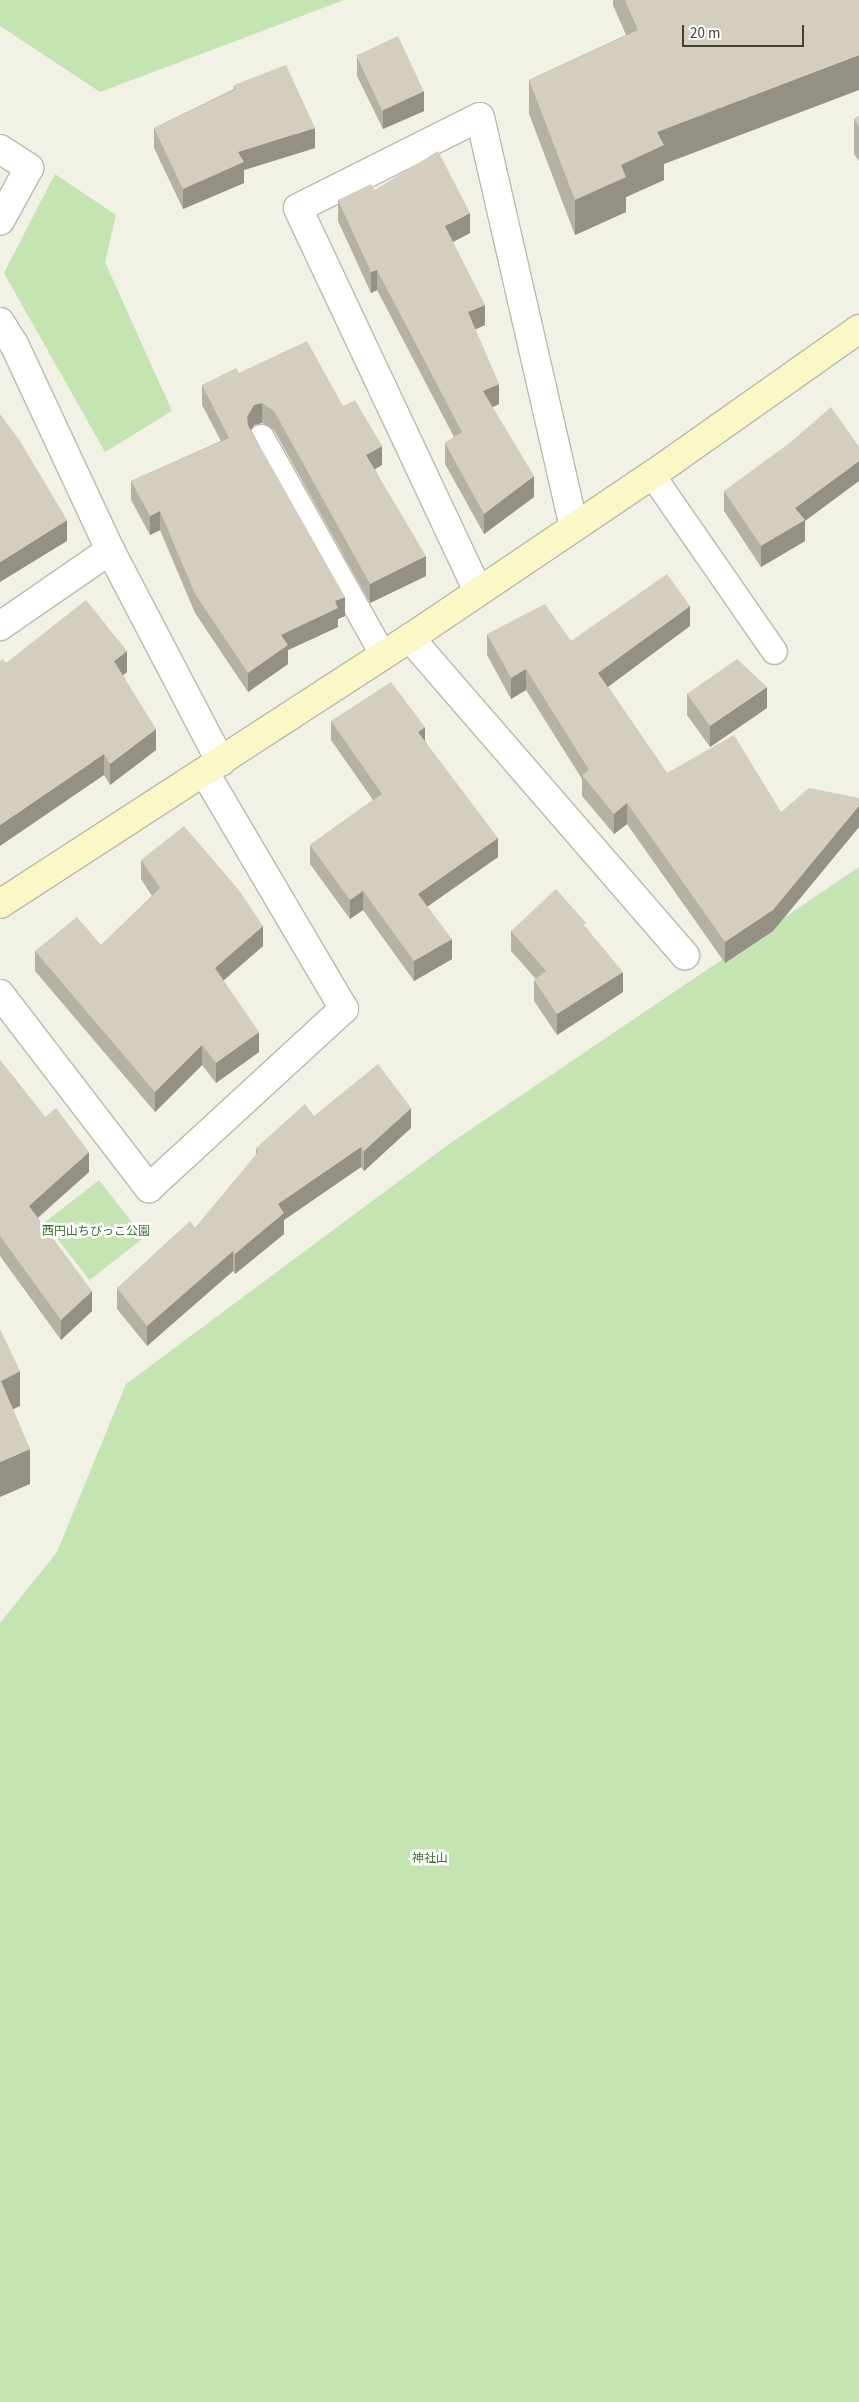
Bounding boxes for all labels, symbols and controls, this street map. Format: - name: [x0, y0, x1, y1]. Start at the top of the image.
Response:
- scale bar: [684, 15, 806, 47]
- text: 20 m: [690, 23, 720, 44]
- park label: 西円山ちびっこ公園: [42, 1225, 150, 1239]
- park label: 神社山: [412, 1852, 448, 1866]

